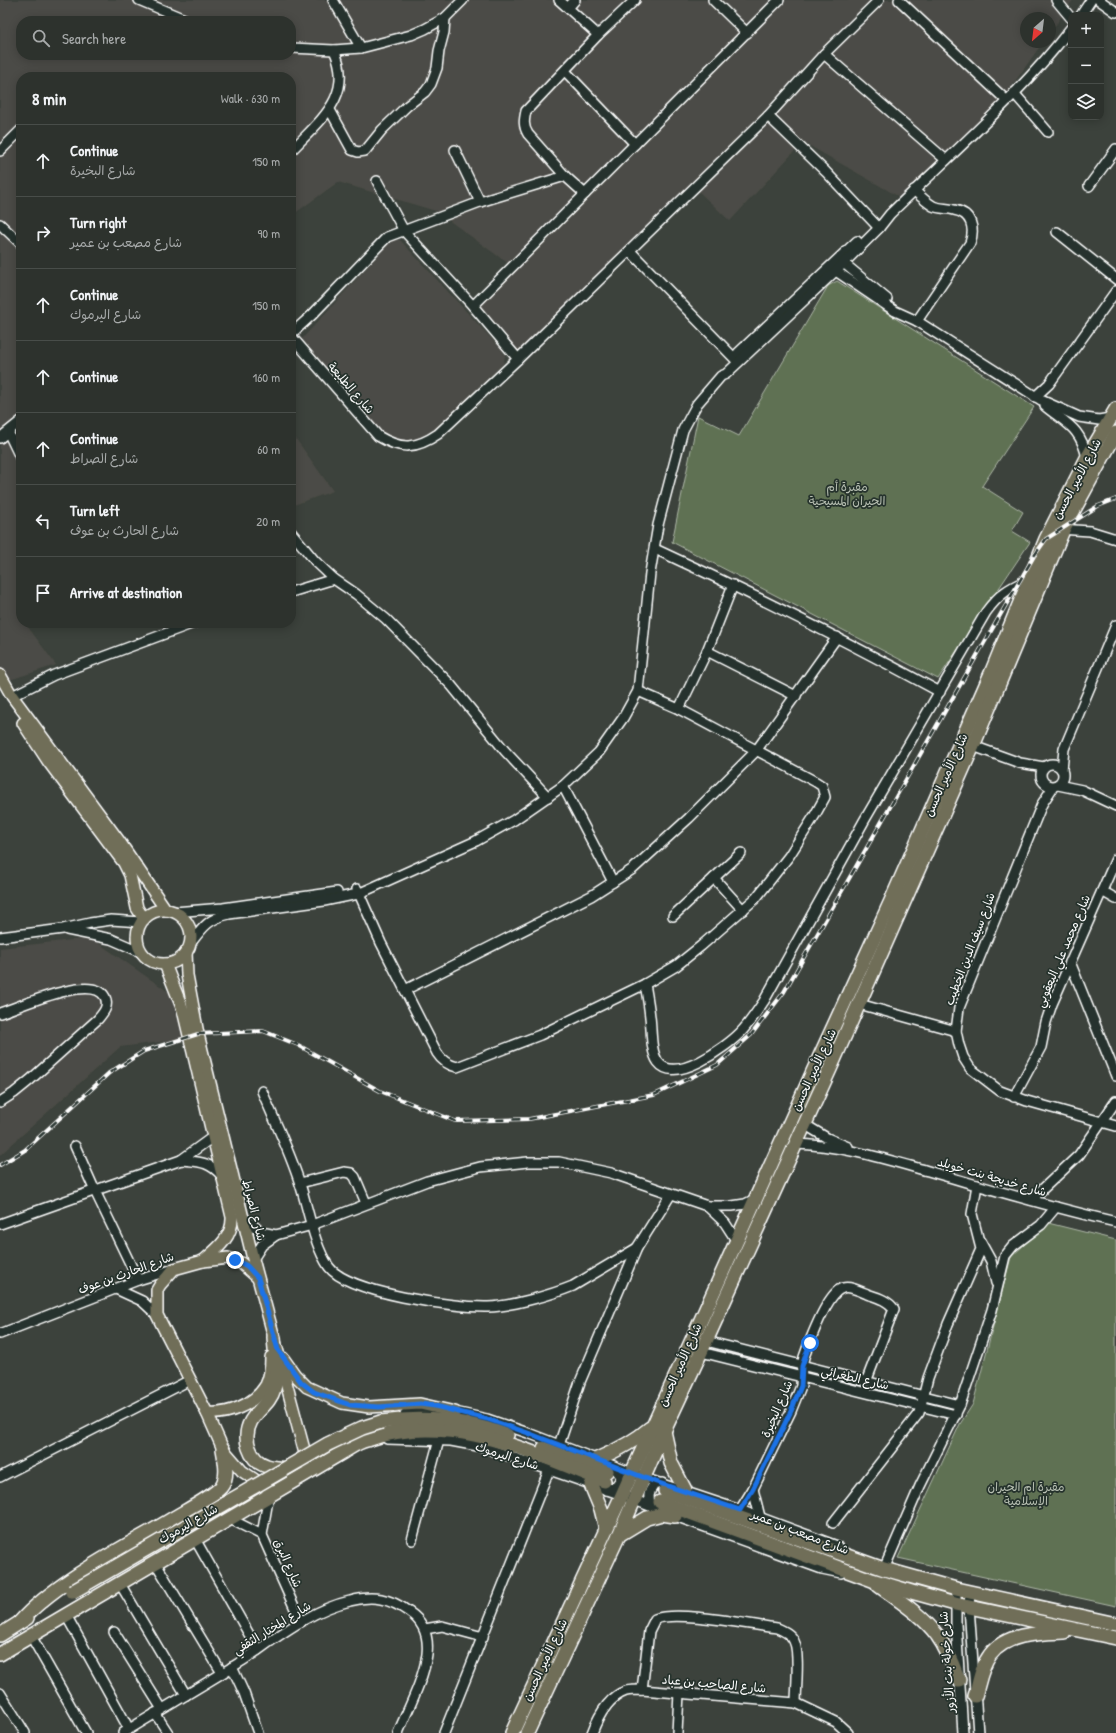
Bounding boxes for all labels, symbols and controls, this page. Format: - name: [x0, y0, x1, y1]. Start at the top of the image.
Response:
- north arrow: [1020, 12, 1056, 48]
- map controls: [1068, 12, 1104, 120]
- button: +: [1068, 12, 1104, 48]
- search box: [16, 16, 296, 60]
- icon: search: [30, 27, 52, 49]
- text: Search here: [62, 28, 126, 49]
- button: −: [1068, 48, 1104, 84]
- button: layers: [1068, 84, 1104, 120]
- text: 8 min: [32, 87, 66, 110]
- text: Walk · 630 m: [221, 89, 280, 107]
- text: Continue: [70, 140, 118, 161]
- icon: ahead: [32, 150, 54, 172]
- text: 150 m: [252, 152, 280, 170]
- text: شارع البخيرة: [70, 161, 136, 179]
- text: Turn right: [70, 212, 126, 233]
- icon: right: [32, 222, 54, 244]
- text: 90 m: [258, 224, 280, 242]
- text: شارع مصعب بن عمير: [70, 233, 182, 251]
- text: Continue: [70, 284, 118, 305]
- icon: ahead: [32, 294, 54, 316]
- text: 150 m: [252, 296, 280, 314]
- text: شارع اليرموك: [70, 305, 141, 323]
- street label: شارع الطليعة: [323, 358, 379, 418]
- icon: ahead: [32, 366, 54, 388]
- text: Continue: [70, 366, 118, 387]
- text: 160 m: [252, 368, 280, 386]
- text: Continue: [70, 428, 118, 449]
- street label: شارع الأمير الحسن: [1048, 435, 1106, 523]
- icon: ahead: [32, 438, 54, 460]
- text: 60 m: [257, 440, 280, 458]
- text: شارع الصراط: [70, 449, 138, 467]
- park label: مقبرة أم الحيران المسيحية: [809, 478, 885, 509]
- text: Turn left: [70, 500, 120, 521]
- icon: left: [32, 510, 54, 532]
- text: 20 m: [256, 512, 280, 530]
- text: شارع الحارث بن عوف: [70, 521, 179, 539]
- icon: arrive: [32, 582, 54, 604]
- text: Arrive at destination: [70, 582, 182, 603]
- street label: شارع الأمير الحسن: [920, 731, 972, 819]
- street label: شارع سيف الدين الخطيب: [940, 890, 1000, 1008]
- street label: شارع محمد علي اليعقوبي: [1031, 892, 1097, 1011]
- street label: شارع الأمير الحسن: [787, 1026, 841, 1114]
- street label: شارع خديجة بنت خويلد: [935, 1153, 1049, 1201]
- street label: شارع الصراط: [238, 1177, 270, 1243]
- street label: شارع الحارث بن عوف: [76, 1247, 176, 1299]
- route end: [226, 1251, 244, 1269]
- street label: شارع الأمير الحسن: [654, 1321, 706, 1409]
- route start: [801, 1334, 819, 1352]
- street label: شارع الطغرائي: [819, 1361, 891, 1396]
- street label: شارع البخيرة: [757, 1378, 797, 1440]
- street label: شارع اليرموك: [473, 1437, 541, 1475]
- park label: مقبرة ام الحيران الإسلامية: [987, 1478, 1065, 1509]
- street label: شارع اليرموك: [155, 1500, 221, 1548]
- street label: شارع مصعب بن عمير: [748, 1505, 852, 1559]
- street label: شارع البرق: [269, 1536, 307, 1590]
- street label: شارع المختار الثقفي: [229, 1597, 316, 1661]
- street label: شارع خولة بنت الأزور: [934, 1611, 960, 1714]
- street label: شارع الأمير الحسن: [518, 1616, 572, 1704]
- street label: شارع الصاحب بن عباد: [661, 1670, 767, 1698]

